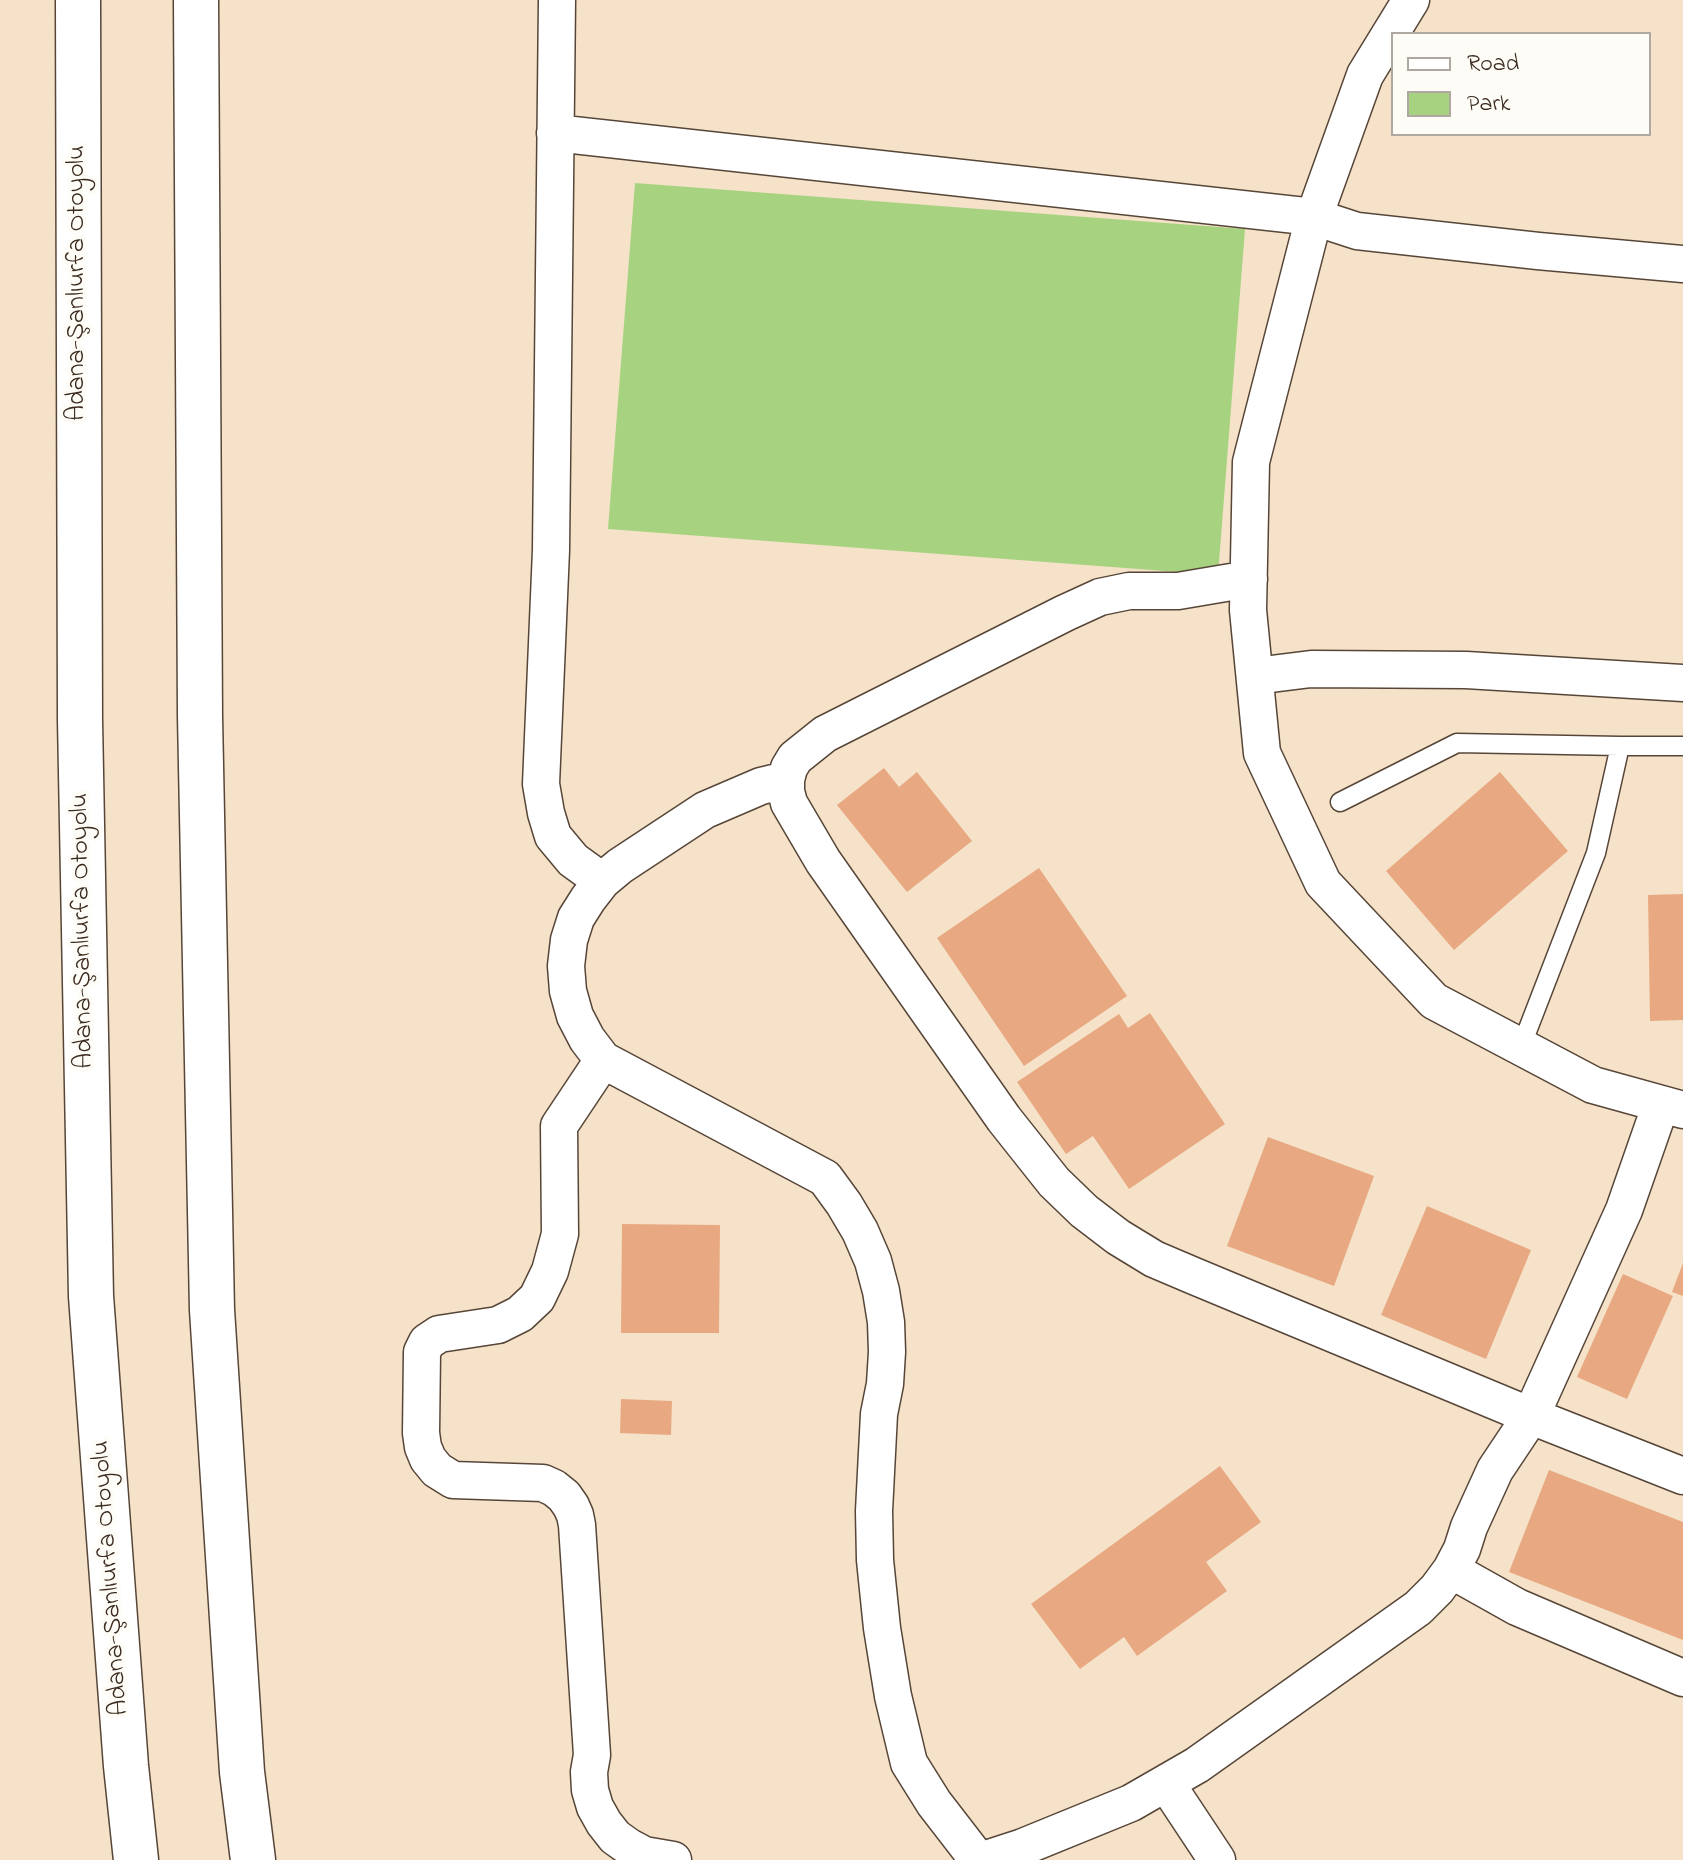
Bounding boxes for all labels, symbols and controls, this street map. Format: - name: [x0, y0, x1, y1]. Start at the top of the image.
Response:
- legend: [1391, 32, 1651, 136]
- text: Road: [1467, 47, 1519, 82]
- text: Park: [1467, 87, 1510, 122]
- street label: Adana-Şanlıurfa Otoyolu: [63, 145, 95, 421]
- street label: Adana-Şanlıurfa Otoyolu: [66, 793, 102, 1069]
- street label: Adana-Şanlıurfa Otoyolu: [87, 1439, 137, 1717]

